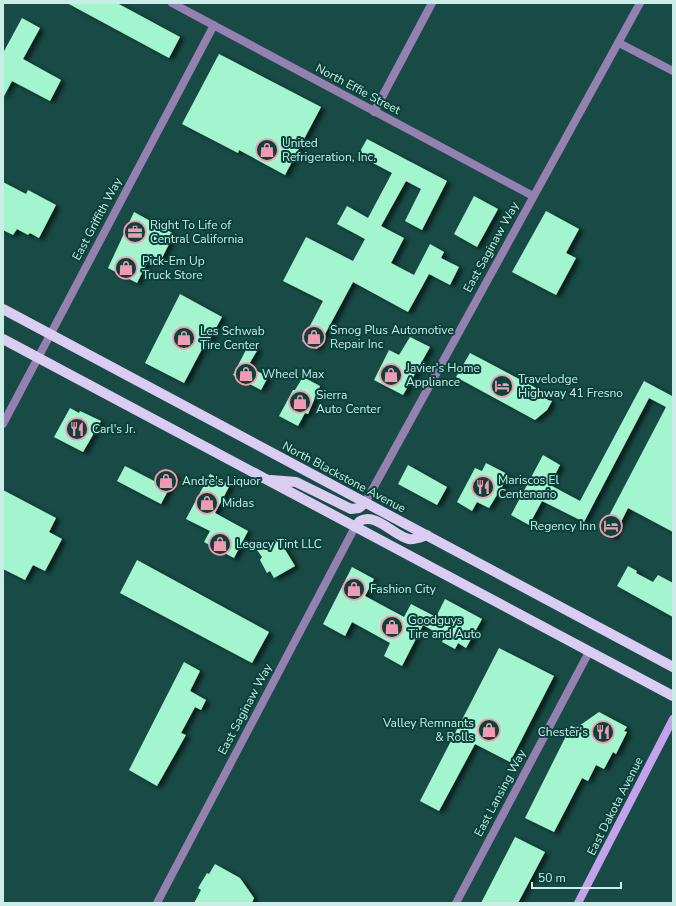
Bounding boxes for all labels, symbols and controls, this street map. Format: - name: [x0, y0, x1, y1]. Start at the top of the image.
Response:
- street label: North Effie Street: [313, 60, 404, 118]
- place label: United Refrigeration, Inc.: [282, 135, 376, 165]
- shop icon: United Refrigeration, Inc.: [254, 137, 280, 163]
- street label: East Griffith Way: [68, 174, 126, 263]
- street label: East Saginaw Way: [459, 198, 523, 295]
- place label: Right To Life of Central California: [150, 217, 244, 247]
- office icon: Right To Life of Central California: [122, 219, 148, 245]
- place label: Pick-Em Up Truck Store: [142, 253, 205, 283]
- shop icon: Pick-Em Up Truck Store: [113, 255, 139, 281]
- place label: Smog Plus Automotive Repair Inc: [330, 322, 454, 352]
- place label: Les Schwab Tire Center: [200, 323, 265, 353]
- shop icon: Smog Plus Automotive Repair Inc: [301, 324, 327, 350]
- shop icon: Les Schwab Tire Center: [171, 325, 197, 351]
- place label: Javier's Home Appliance: [405, 360, 480, 390]
- shop icon: Wheel Max: [233, 361, 259, 387]
- shop icon: Javier's Home Appliance: [378, 362, 404, 388]
- place label: Wheel Max: [262, 366, 325, 382]
- place label: Travelodge Highway 41 Fresno: [518, 371, 623, 401]
- hotel icon: Travelodge Highway 41 Fresno: [489, 373, 515, 399]
- place label: Sierra Auto Center: [316, 387, 382, 417]
- shop icon: Sierra Auto Center: [287, 389, 313, 415]
- restaurant icon: Carl's Jr.: [64, 416, 90, 442]
- place label: Carl's Jr.: [92, 421, 136, 437]
- street label: North Blackstone Avenue: [280, 438, 408, 516]
- shop icon: Andre's Liquor: [153, 468, 179, 494]
- place label: Mariscos El Centenario: [498, 472, 559, 502]
- place label: Andre's Liquor: [182, 473, 261, 489]
- restaurant icon: Mariscos El Centenario: [470, 474, 496, 500]
- shop icon: Midas: [194, 490, 220, 516]
- place label: Midas: [222, 495, 254, 511]
- hotel icon: Regency Inn: [598, 513, 624, 539]
- place label: Regency Inn: [530, 518, 596, 534]
- shop icon: Legacy Tint LLC: [207, 531, 233, 557]
- place label: Legacy Tint LLC: [236, 536, 322, 552]
- shop icon: Fashion City: [341, 576, 367, 602]
- place label: Fashion City: [370, 581, 437, 597]
- place label: Goodguys Tire and Auto: [408, 612, 482, 642]
- shop icon: Goodguys Tire and Auto: [379, 614, 405, 640]
- street label: East Saginaw Way: [214, 660, 276, 757]
- place label: Valley Remnants & Rolls: [382, 715, 474, 745]
- shop icon: Valley Remnants & Rolls: [476, 717, 502, 743]
- restaurant icon: Chester's: [590, 719, 616, 745]
- place label: Chester's: [538, 724, 588, 740]
- street label: East Lansing Way: [470, 746, 530, 839]
- street label: East Dakota Avenue: [583, 754, 647, 858]
- scale bar: [532, 864, 621, 890]
- text: 50 m: [538, 870, 566, 886]

